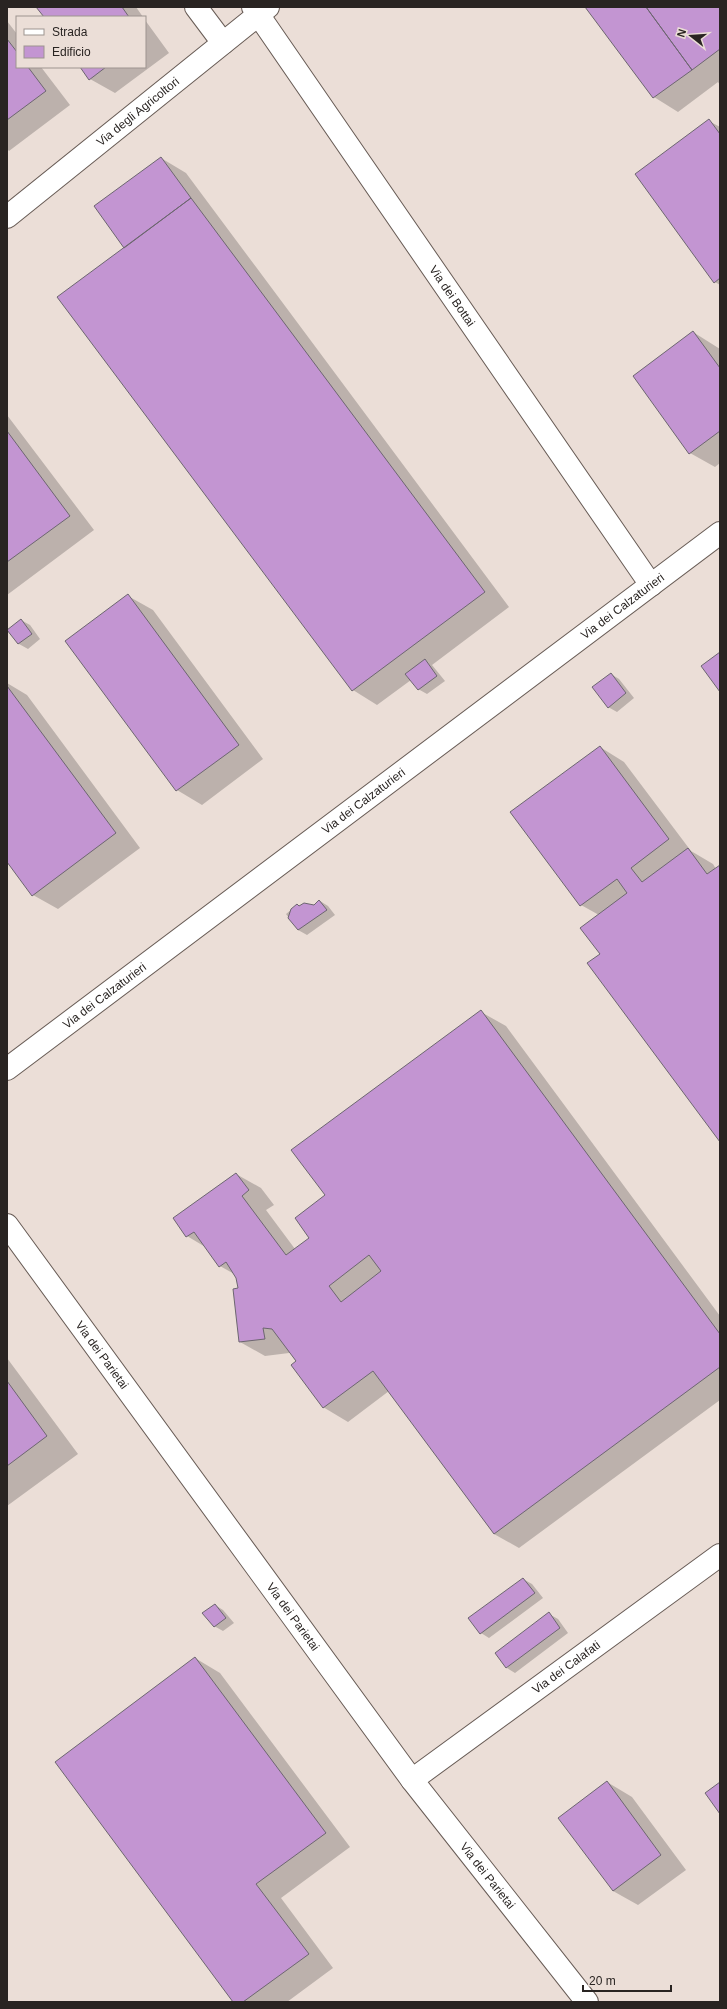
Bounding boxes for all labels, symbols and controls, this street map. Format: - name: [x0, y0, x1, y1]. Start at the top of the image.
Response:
- legend: [16, 16, 146, 68]
- north arrow: [671, 16, 711, 56]
- text: Strada: [52, 25, 88, 39]
- text: N: [675, 27, 688, 39]
- text: Edificio: [52, 45, 91, 59]
- street label: Via degli Agricoltori: [94, 74, 182, 149]
- street label: Via dei Bottai: [426, 263, 478, 329]
- street label: Via dei Calzaturieri: [578, 570, 667, 642]
- street label: Via dei Calzaturieri: [319, 765, 408, 837]
- street label: Via dei Calzaturieri: [60, 960, 149, 1032]
- street label: Via dei Parietai: [72, 1318, 131, 1392]
- street label: Via dei Parietai: [263, 1580, 322, 1653]
- street label: Via dei Calafati: [530, 1638, 603, 1697]
- street label: Via dei Parietai: [457, 1840, 518, 1912]
- scale bar: [583, 1967, 671, 1993]
- text: 20 m: [589, 1974, 616, 1988]

